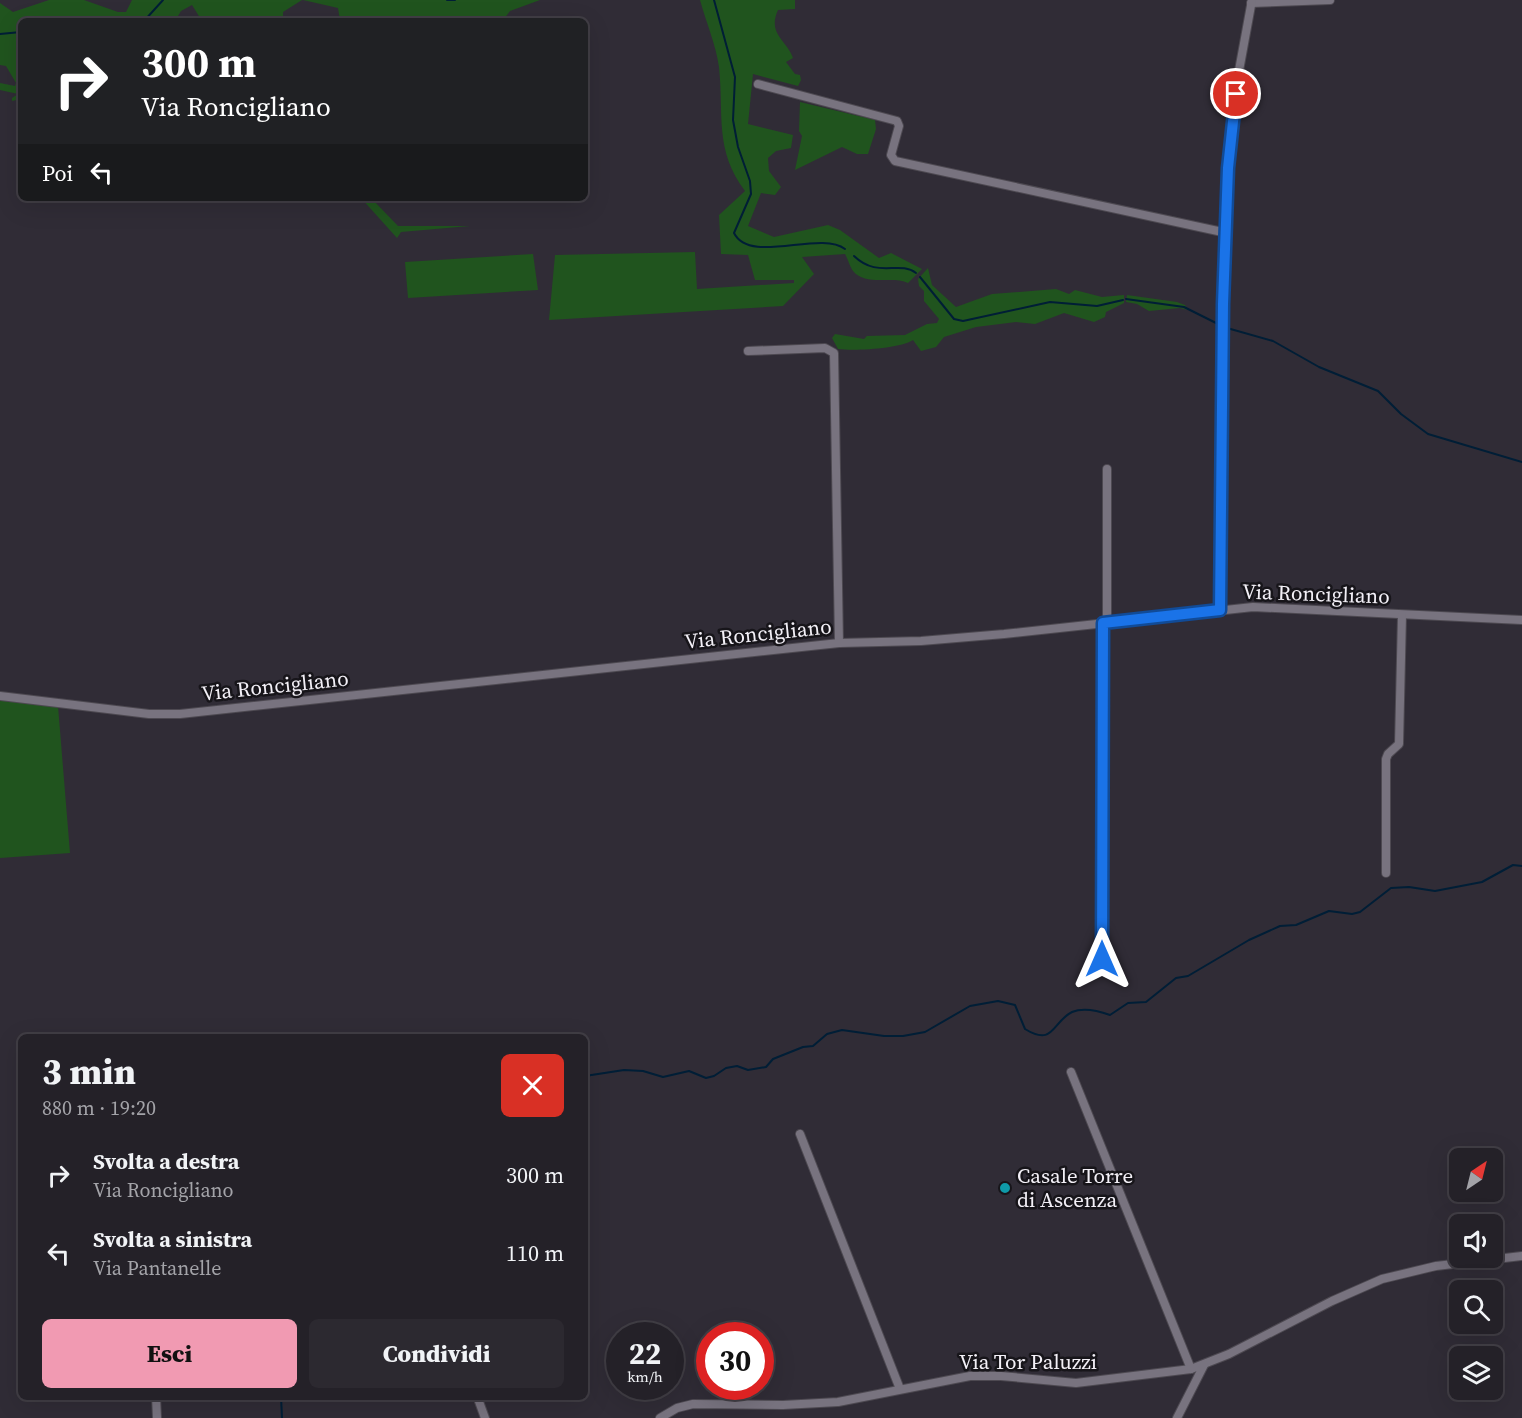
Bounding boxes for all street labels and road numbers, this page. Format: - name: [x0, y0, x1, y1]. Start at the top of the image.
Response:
- street label: Via Roncigliano: [1242, 576, 1390, 611]
- street label: Via Roncigliano: [683, 611, 833, 656]
- street label: Via Roncigliano: [200, 663, 350, 708]
- street label: Via Tor Paluzzi: [959, 1347, 1097, 1376]

